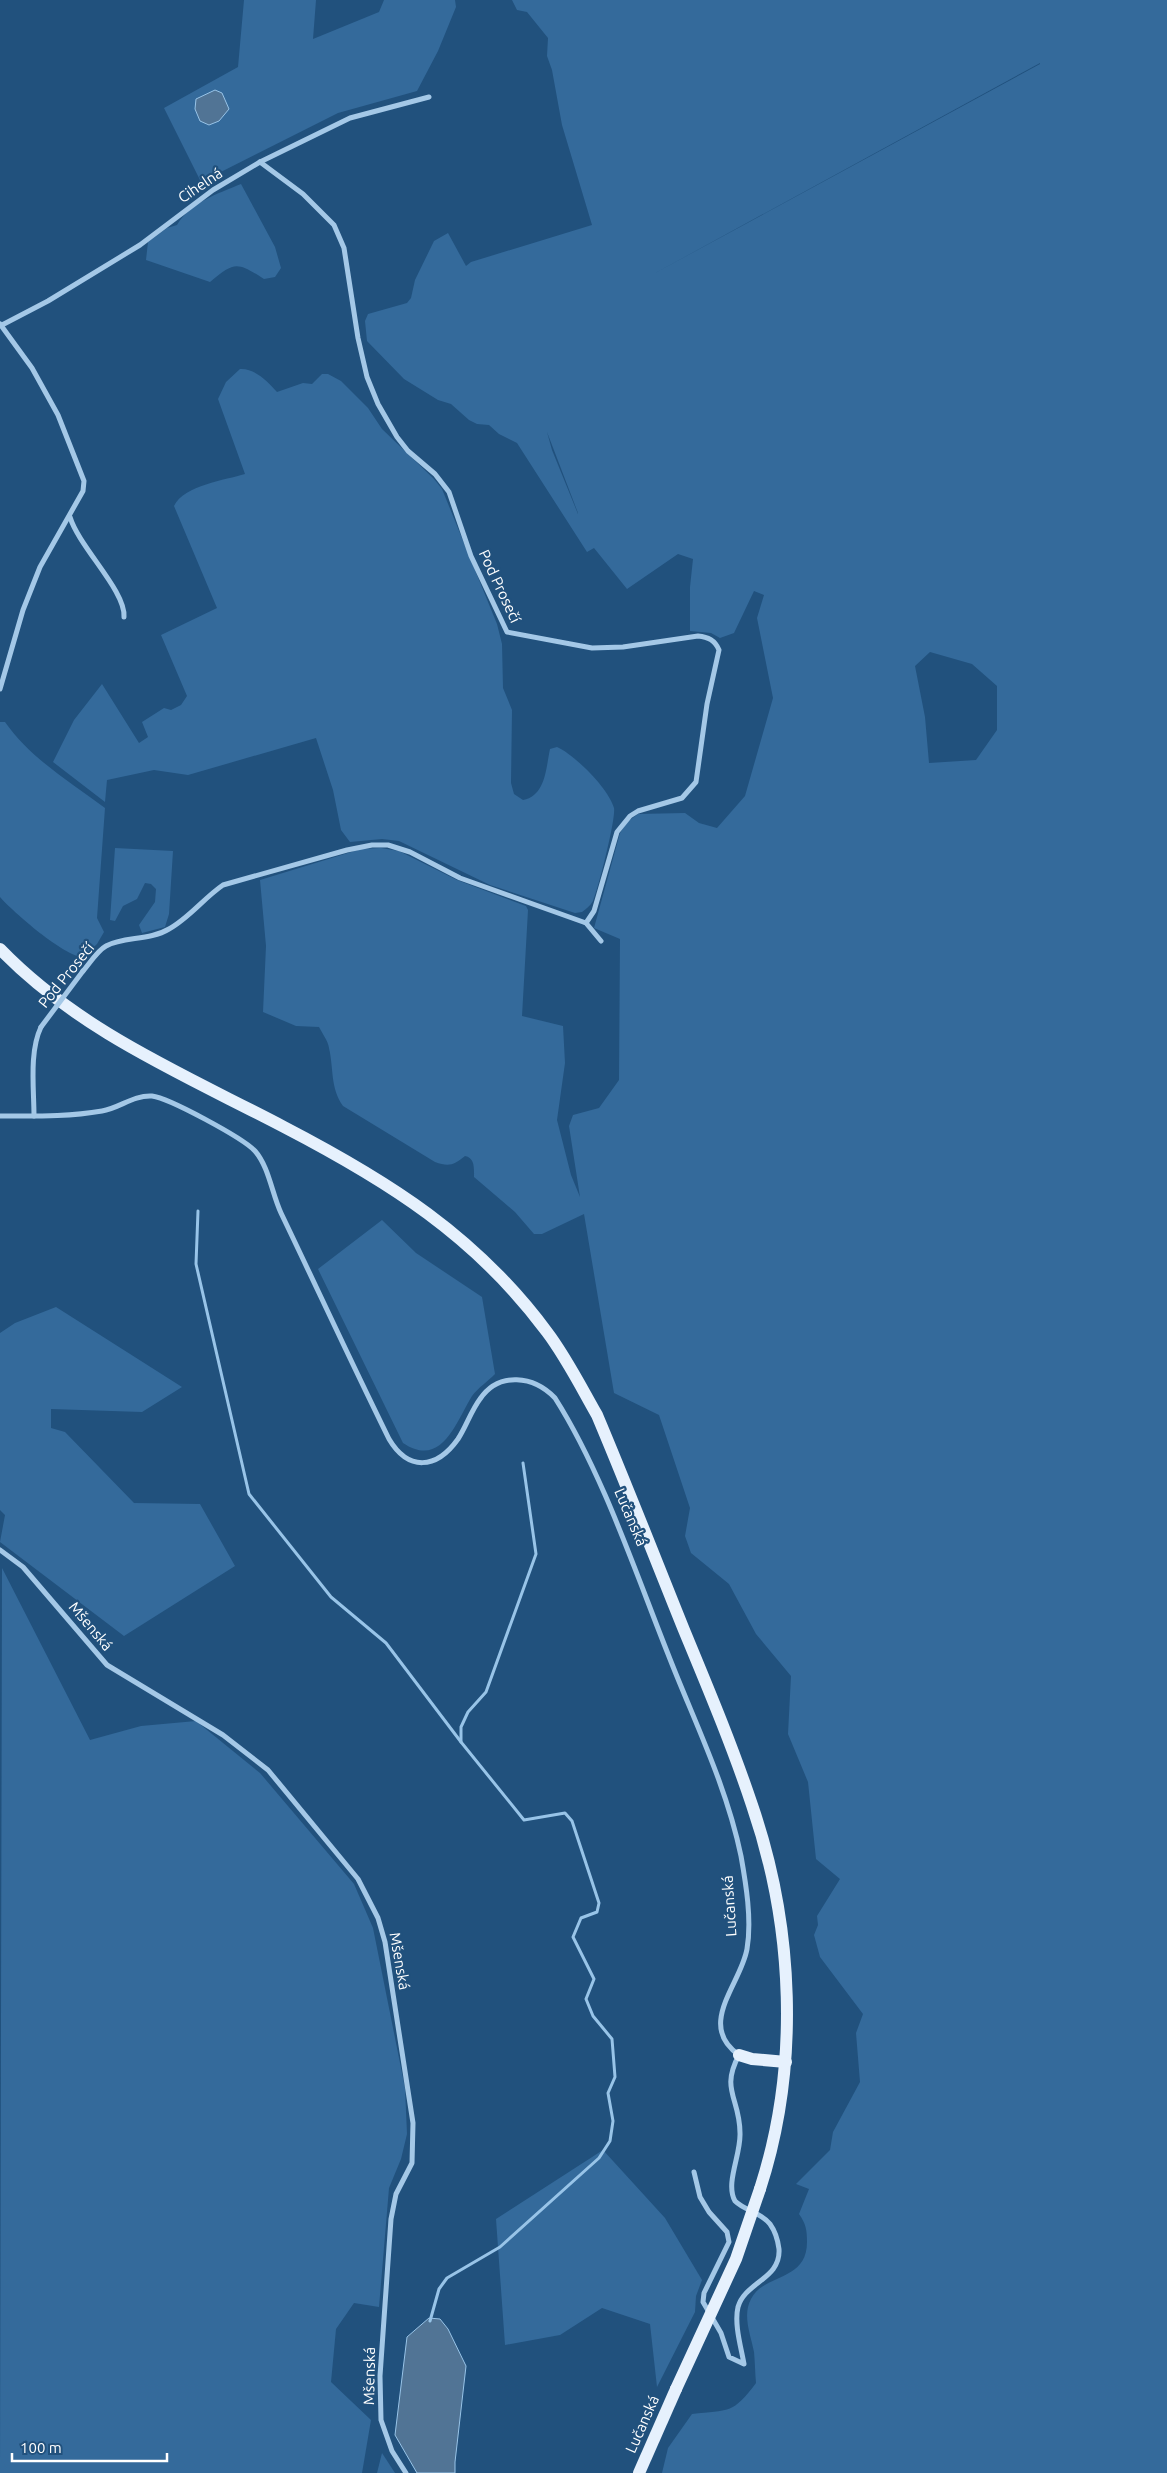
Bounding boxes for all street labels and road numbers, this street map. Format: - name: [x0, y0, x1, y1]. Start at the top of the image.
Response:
- street label: Cihelná: [175, 164, 225, 206]
- street label: Pod Prosečí: [476, 547, 524, 626]
- street label: Pod Prosečí: [35, 939, 98, 1011]
- street label: Lučanská: [611, 1486, 651, 1548]
- street label: Mšenská: [66, 1598, 116, 1654]
- street label: Lučanská: [718, 1875, 740, 1937]
- street label: Mšenská: [387, 1931, 413, 1991]
- street label: Mšenská: [360, 2347, 378, 2405]
- street label: Lučanská: [622, 2393, 662, 2455]

